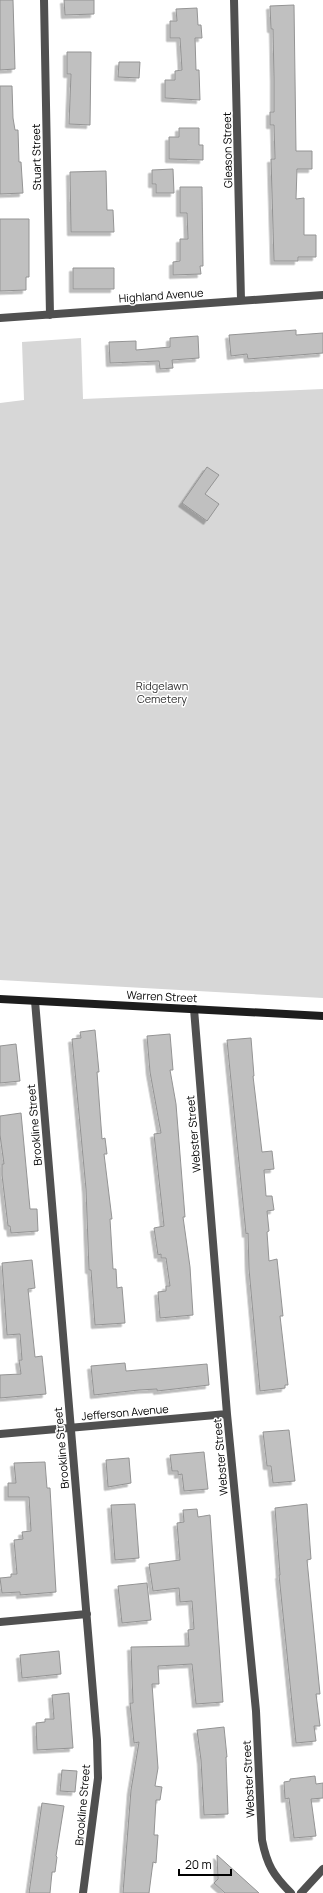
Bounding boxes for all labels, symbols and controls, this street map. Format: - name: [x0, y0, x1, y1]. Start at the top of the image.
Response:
- street label: Gleason Street: [219, 112, 235, 188]
- street label: Stuart Street: [28, 124, 44, 190]
- street label: Highland Avenue: [118, 285, 204, 305]
- park label: Ridgelawn Cemetery: [136, 678, 188, 706]
- street label: Warren Street: [126, 987, 198, 1005]
- street label: Brookline Street: [23, 1084, 45, 1166]
- street label: Webster Street: [182, 1095, 204, 1173]
- street label: Jefferson Avenue: [81, 1401, 170, 1423]
- street label: Brookline Street: [50, 1407, 72, 1489]
- street label: Webster Street: [209, 1418, 231, 1496]
- street label: Webster Street: [238, 1740, 258, 1818]
- street label: Brookline Street: [71, 1764, 93, 1846]
- scale bar: [179, 1851, 231, 1877]
- text: 20 m: [185, 1856, 212, 1873]

